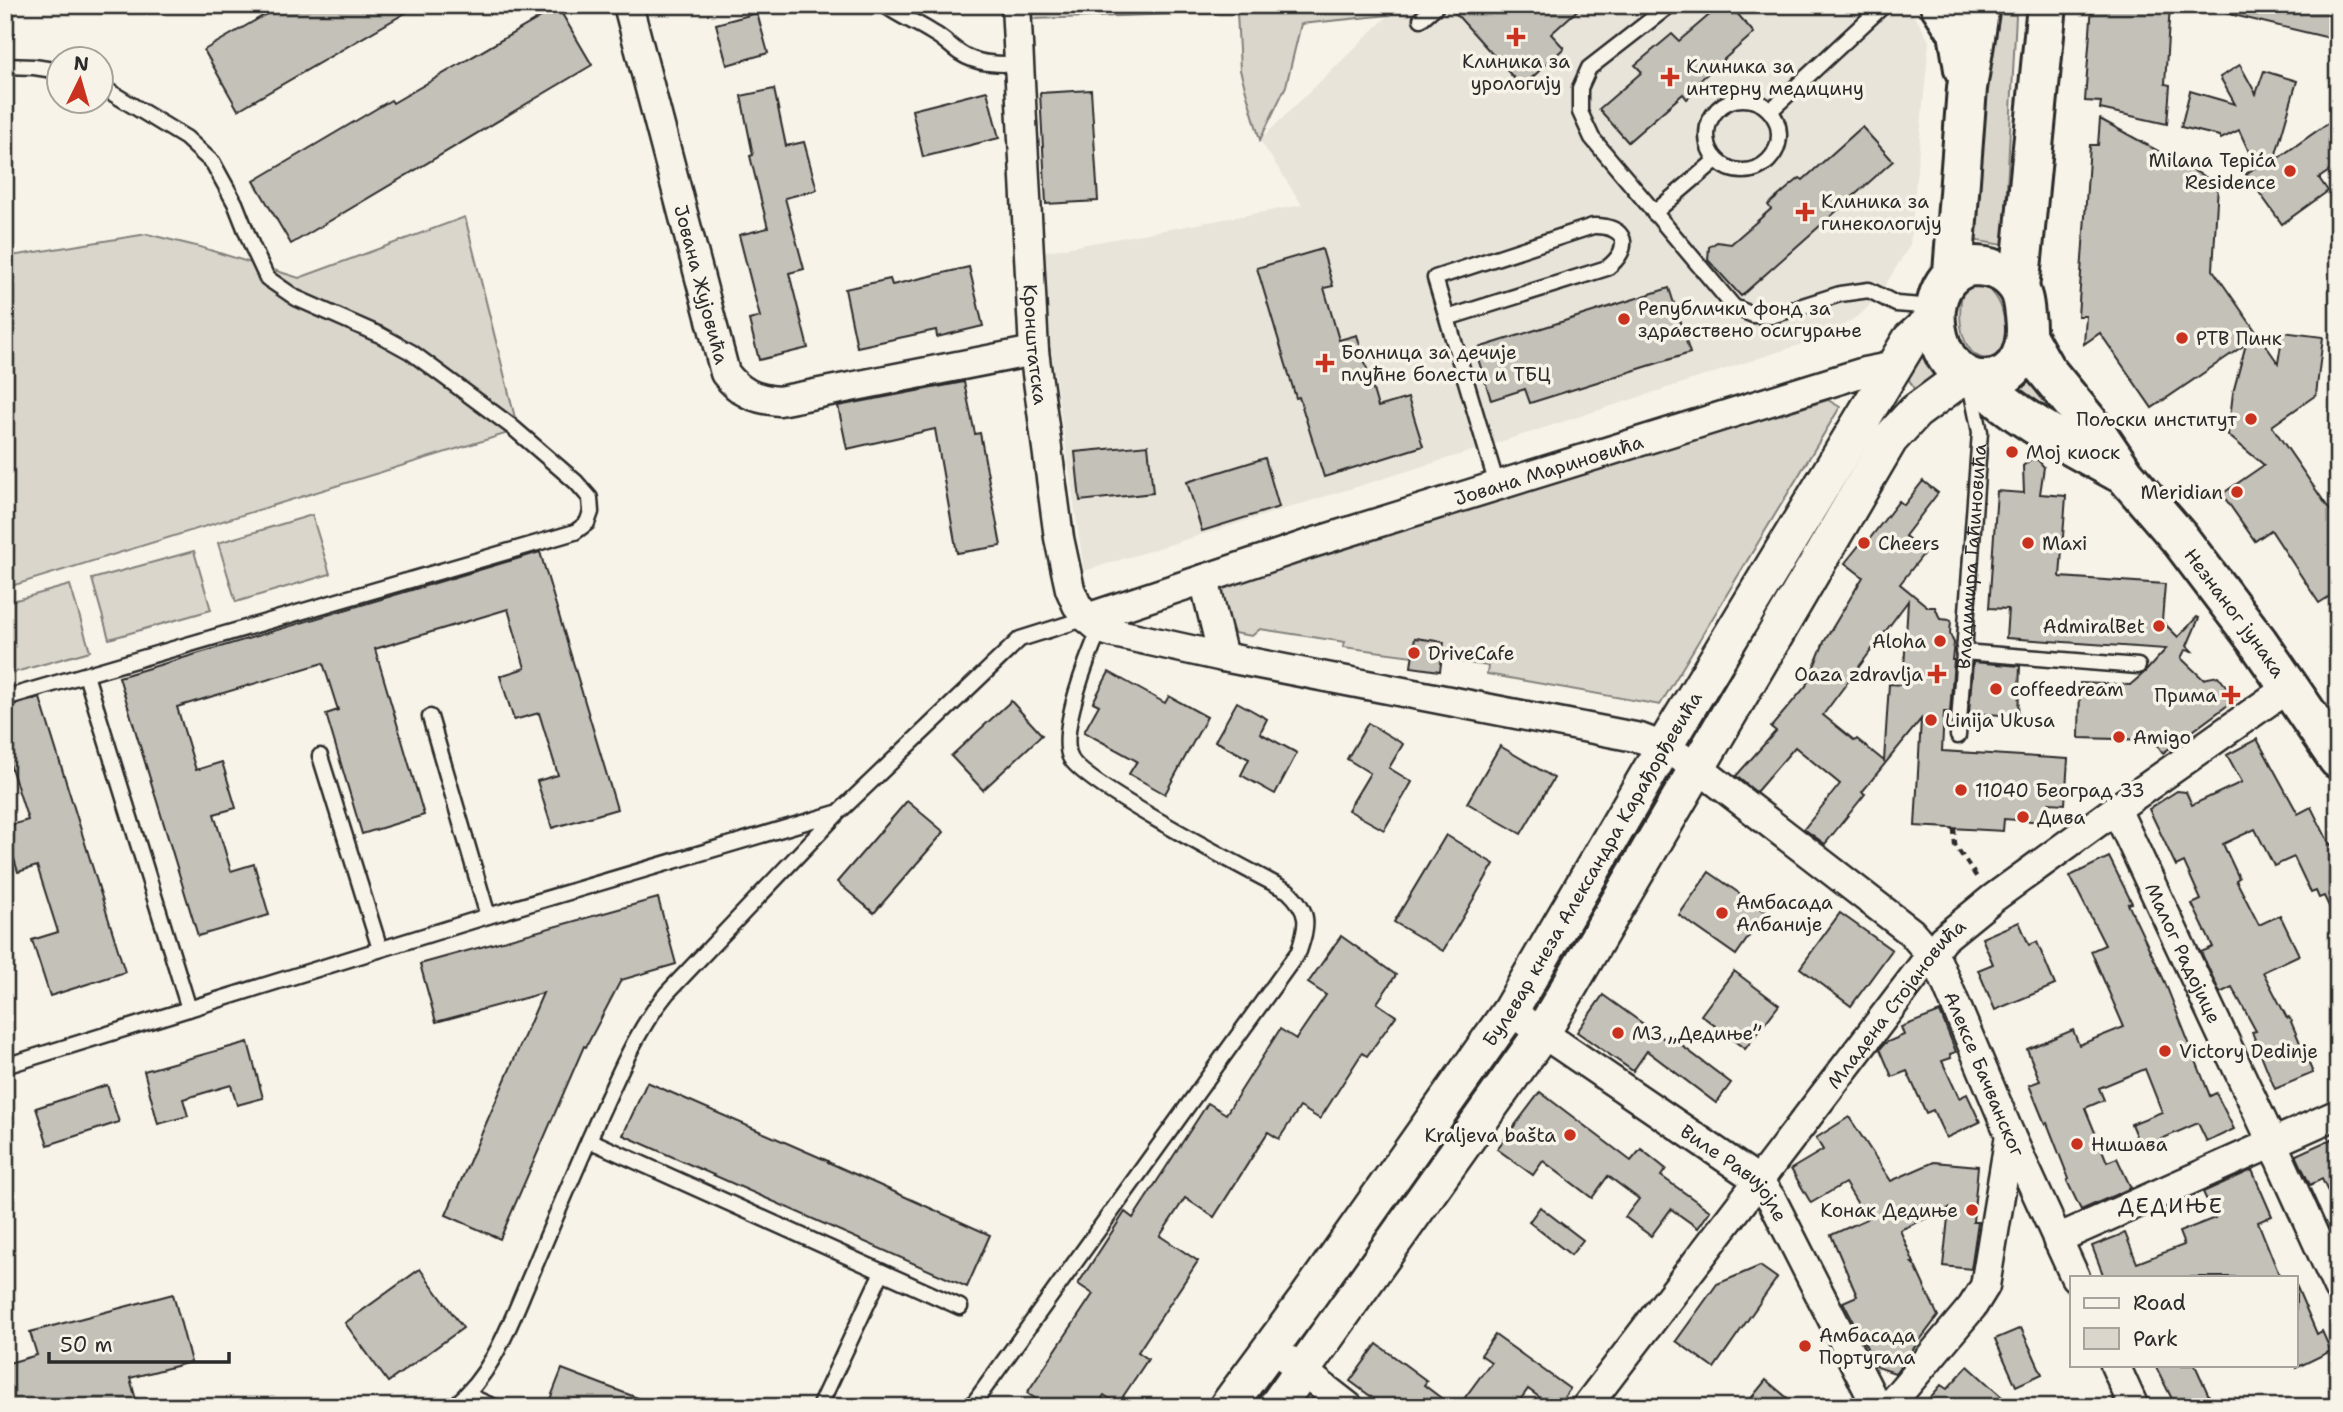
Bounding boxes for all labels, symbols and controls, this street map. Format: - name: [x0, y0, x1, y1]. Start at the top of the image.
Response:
- marker: Клиника за урологију: [1506, 27, 1526, 47]
- north arrow: [46, 46, 116, 116]
- place label: Клиника за урологију: [1462, 49, 1570, 96]
- text: N: [73, 50, 90, 77]
- place label: Клиника за интерну медицину: [1686, 54, 1864, 101]
- marker: Клиника за интерну медицину: [1660, 67, 1680, 87]
- place label: Milana Tepića Residence: [2149, 148, 2276, 195]
- marker: Milana Tepića Residence: [2282, 163, 2298, 179]
- place label: Клиника за гинекологију: [1821, 189, 1942, 236]
- street label: Јована Жујовића: [668, 202, 734, 367]
- marker: Клиника за гинекологију: [1795, 202, 1815, 222]
- street label: Кронштатска: [1018, 283, 1053, 406]
- place label: Републички фонд за здравствено осигурање: [1638, 296, 1862, 343]
- marker: Републички фонд за здравствено осигурање: [1616, 311, 1632, 327]
- place label: РТВ Пинк: [2196, 326, 2282, 351]
- marker: РТВ Пинк: [2174, 330, 2190, 346]
- place label: Болница за дечије плућне болести и ТБЦ: [1341, 340, 1551, 387]
- marker: Болница за дечије плућне болести и ТБЦ: [1315, 353, 1335, 373]
- place label: Пољски институт: [2076, 407, 2237, 432]
- marker: Пољски институт: [2243, 411, 2259, 427]
- street label: Јована Мариновића: [1451, 429, 1646, 511]
- place label: Мој киоск: [2026, 440, 2120, 465]
- street label: Владимира Гаћиновића: [1951, 443, 1992, 670]
- marker: Мој киоск: [2004, 444, 2020, 460]
- place label: Meridian: [2141, 480, 2223, 505]
- marker: Meridian: [2229, 484, 2245, 500]
- place label: Cheers: [1878, 531, 1940, 556]
- place label: Maxi: [2042, 531, 2087, 556]
- marker: Cheers: [1856, 535, 1872, 551]
- marker: Maxi: [2020, 535, 2036, 551]
- street label: Незнаног јунака: [2178, 543, 2291, 683]
- place label: AdmiralBet: [2043, 614, 2145, 639]
- marker: AdmiralBet: [2151, 618, 2167, 634]
- place label: Aloha: [1872, 629, 1926, 654]
- marker: Aloha: [1932, 633, 1948, 649]
- place label: DriveCafe: [1428, 641, 1514, 666]
- marker: DriveCafe: [1406, 645, 1422, 661]
- place label: Oaza zdravlja: [1794, 662, 1923, 687]
- marker: Oaza zdravlja: [1929, 666, 1945, 682]
- place label: coffeedream: [2010, 677, 2124, 702]
- marker: coffeedream: [1988, 681, 2004, 697]
- place label: Прима: [2155, 683, 2217, 708]
- street label: Булевар кнеза Александра Карађорђевића: [1477, 687, 1708, 1051]
- marker: Прима: [2223, 687, 2239, 703]
- place label: Linija Ukusa: [1945, 708, 2055, 733]
- marker: Linija Ukusa: [1923, 712, 1939, 728]
- place label: Amigo: [2133, 725, 2191, 750]
- marker: Amigo: [2111, 729, 2127, 745]
- place label: 11040 Београд 33: [1975, 778, 2145, 803]
- marker: 11040 Београд 33: [1953, 782, 1969, 798]
- place label: Дива: [2037, 805, 2085, 830]
- marker: Дива: [2015, 809, 2031, 825]
- street label: Малог Радојице: [2139, 879, 2227, 1028]
- place label: Амбасада Албаније: [1736, 890, 1833, 937]
- marker: Амбасада Албаније: [1714, 905, 1730, 921]
- street label: Младена Стојановића: [1821, 913, 1971, 1094]
- street label: Алексе Бачванског: [1938, 988, 2030, 1161]
- place label: МЗ „Дедиње”: [1632, 1021, 1762, 1046]
- marker: МЗ „Дедиње”: [1610, 1025, 1626, 1041]
- place label: Victory Dedinje: [2179, 1039, 2318, 1064]
- marker: Victory Dedinje: [2157, 1043, 2173, 1059]
- street label: Виле Равијојле: [1675, 1119, 1793, 1226]
- place label: Kraljeva bašta: [1424, 1123, 1556, 1148]
- marker: Kraljeva bašta: [1562, 1127, 1578, 1143]
- place label: Нишава: [2091, 1132, 2168, 1157]
- marker: Нишава: [2069, 1136, 2085, 1152]
- district label: ДЕДИЊЕ: [2118, 1192, 2224, 1220]
- place label: Конак Дедиње: [1820, 1198, 1958, 1223]
- marker: Конак Дедиње: [1964, 1202, 1980, 1218]
- legend: [2070, 1276, 2298, 1366]
- text: Road: [2133, 1289, 2186, 1317]
- scale bar: [49, 1321, 229, 1365]
- place label: Амбасада Португала: [1819, 1323, 1916, 1370]
- text: Park: [2133, 1325, 2178, 1353]
- text: 50 m: [60, 1331, 113, 1359]
- marker: Амбасада Португала: [1797, 1338, 1813, 1354]

